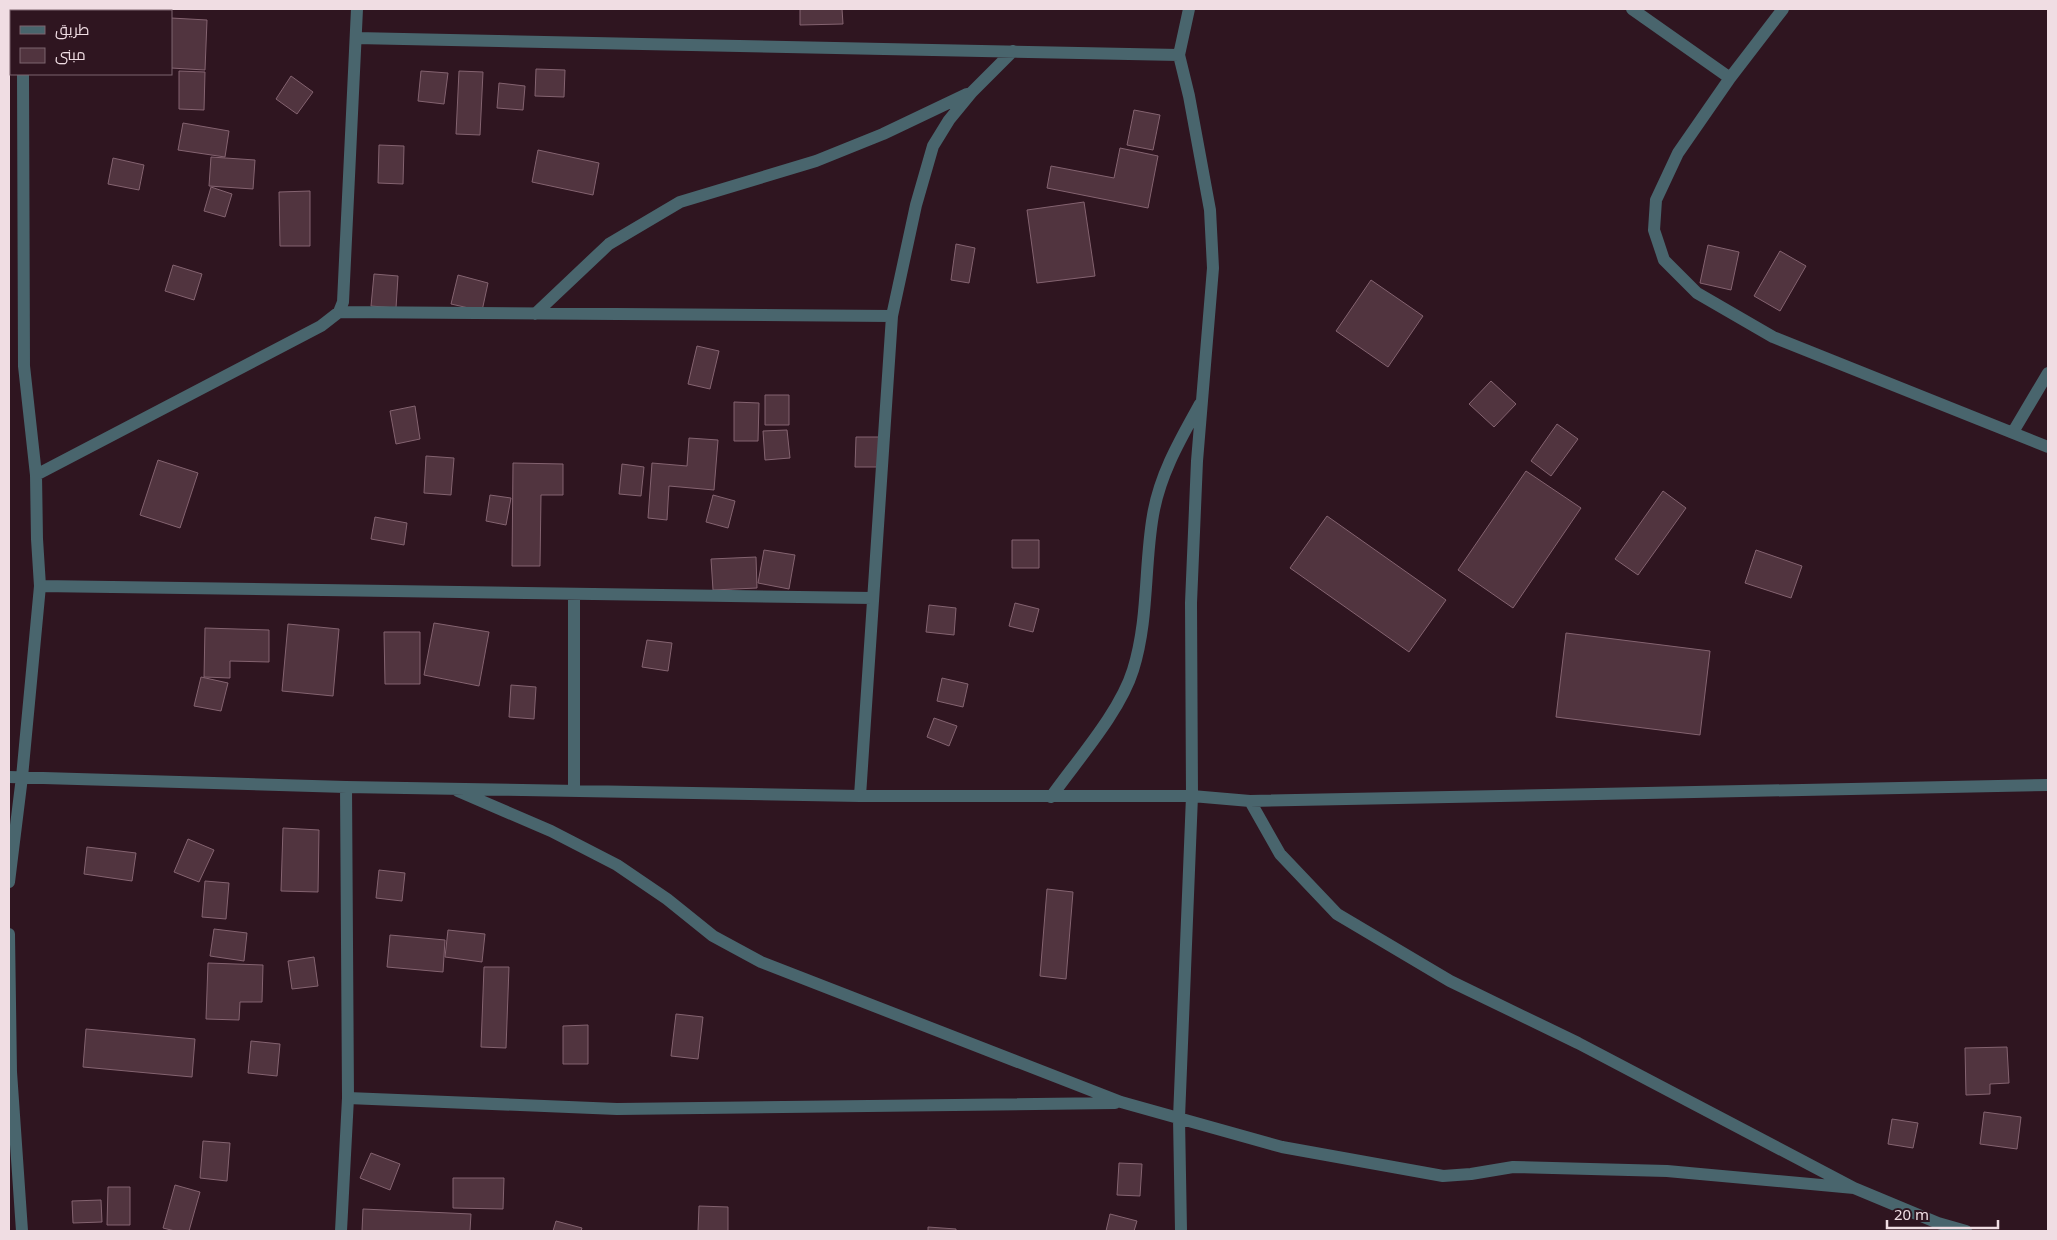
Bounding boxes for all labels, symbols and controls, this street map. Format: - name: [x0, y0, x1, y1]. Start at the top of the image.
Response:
- legend: [10, 10, 172, 75]
- text: طريق: [55, 19, 89, 40]
- text: مبنى: [55, 44, 86, 65]
- scale bar: [1887, 1198, 1998, 1230]
- text: 20 m: [1894, 1204, 1929, 1224]

